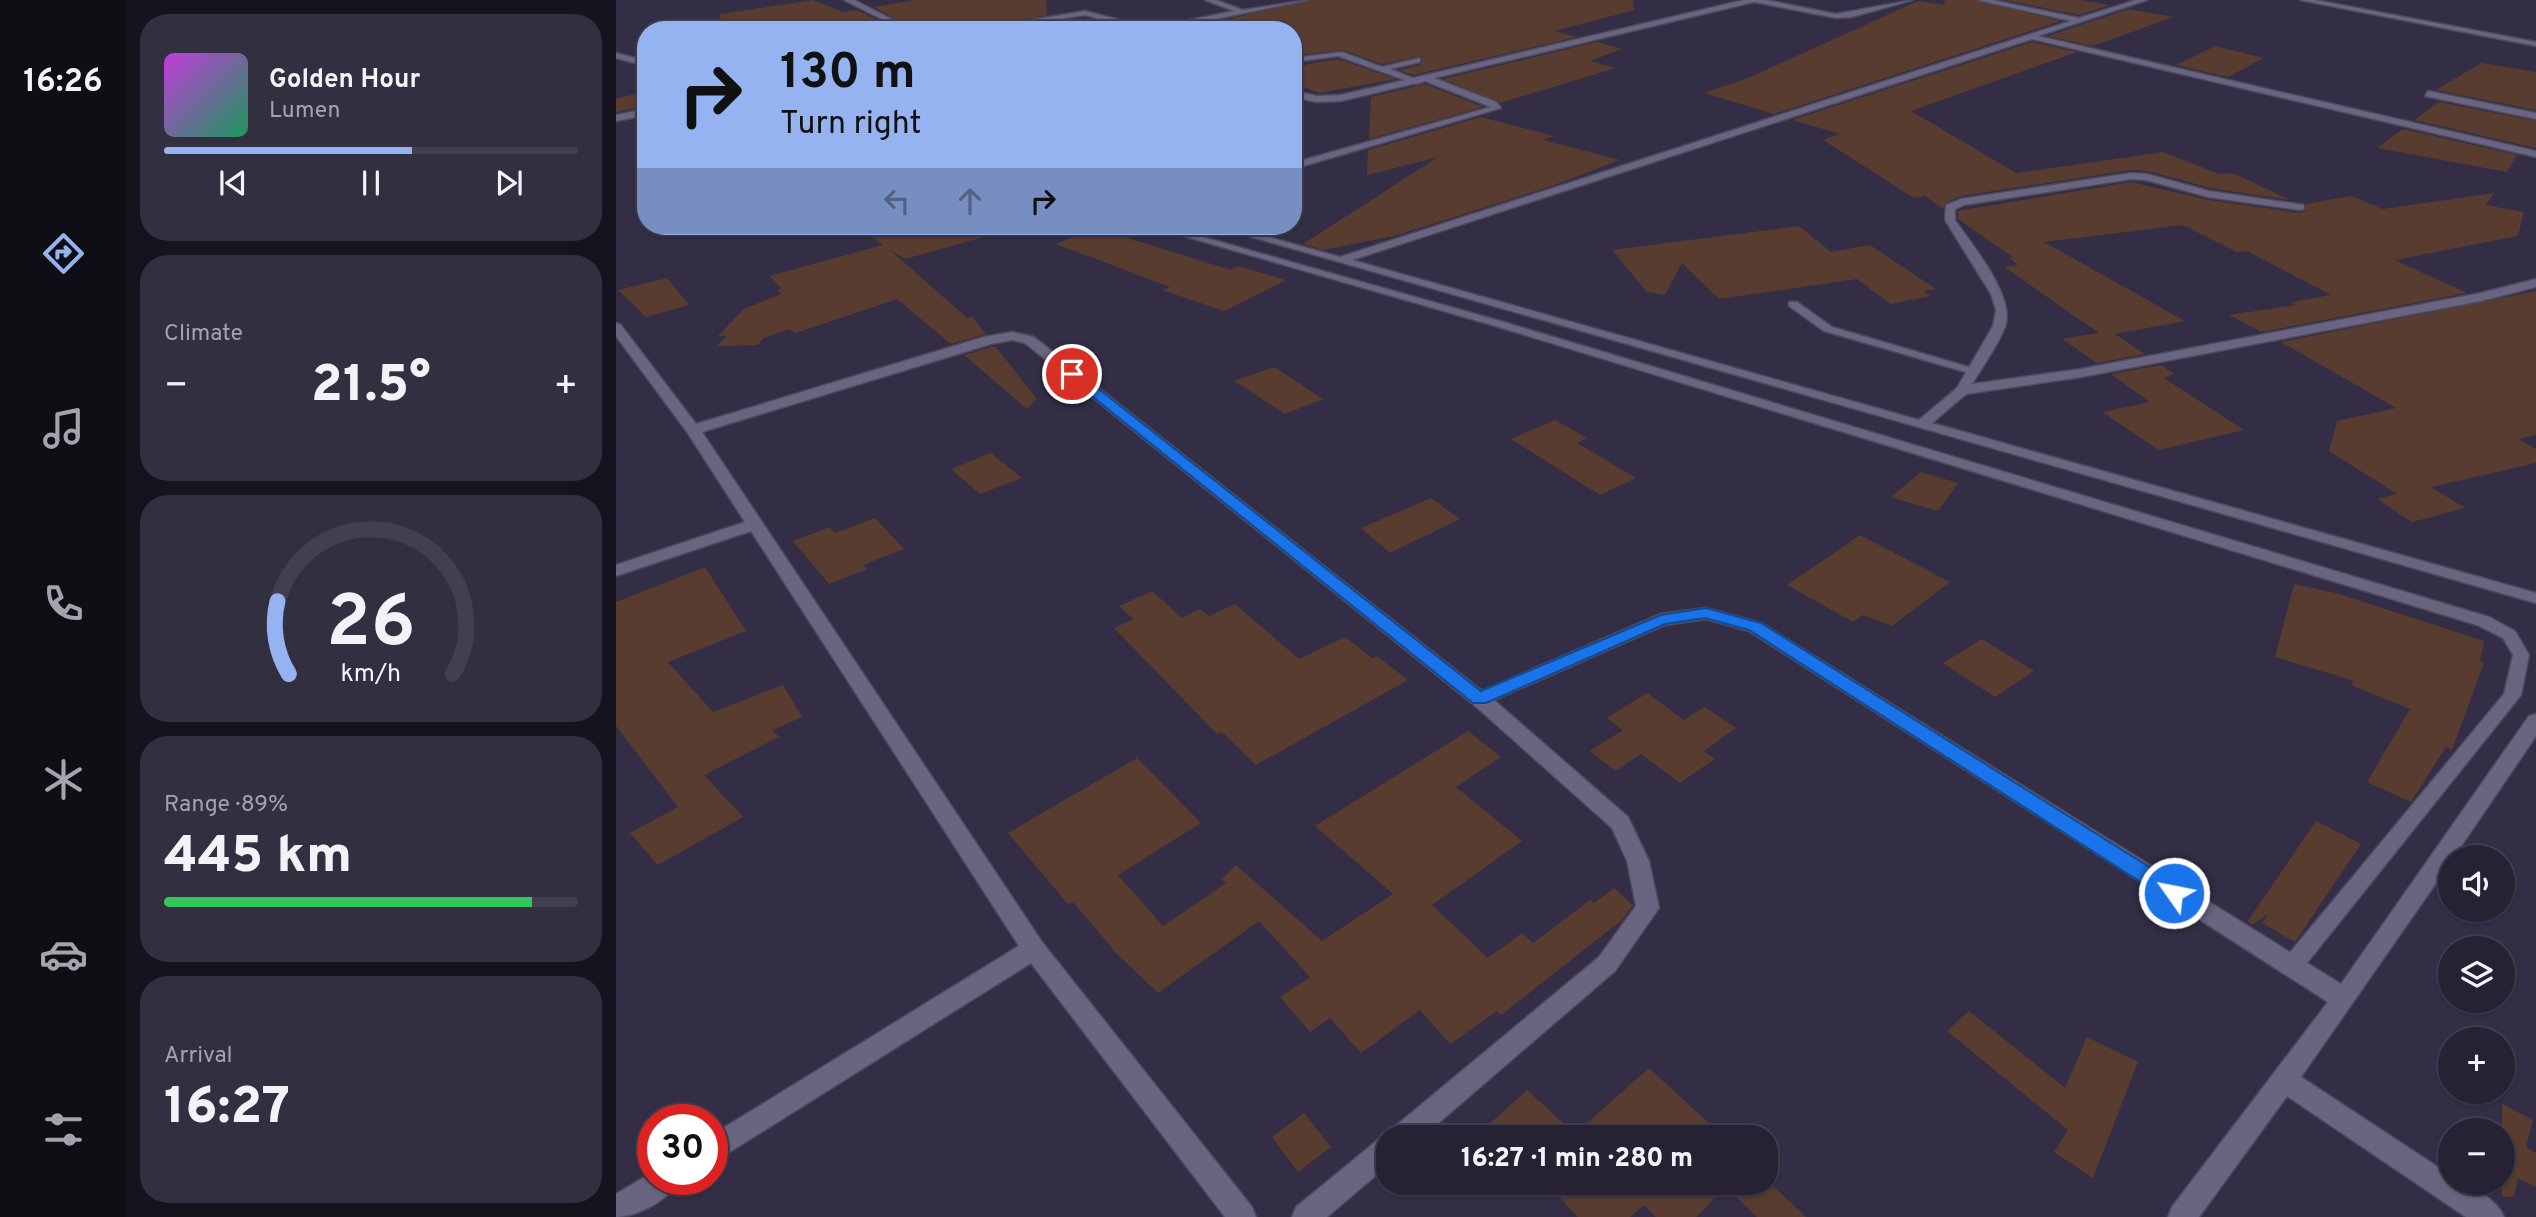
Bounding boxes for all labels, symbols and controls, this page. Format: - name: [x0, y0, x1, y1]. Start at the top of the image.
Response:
- text: 130 m: [780, 44, 916, 106]
- icon: right: [665, 49, 756, 140]
- text: 16:26: [23, 63, 103, 103]
- text: Golden Hour: [269, 64, 420, 97]
- text: Lumen: [269, 97, 340, 126]
- text: Turn right: [780, 105, 922, 145]
- icon: previous: [214, 164, 252, 202]
- icon: pause: [352, 164, 390, 202]
- icon: next: [490, 164, 528, 202]
- icon: left: [878, 182, 916, 220]
- icon: ahead: [951, 182, 989, 220]
- icon: right: [1024, 182, 1062, 220]
- icon: directions: [39, 229, 88, 278]
- text: Climate: [164, 320, 243, 349]
- pin: [1042, 344, 1102, 404]
- text: 21.5°: [311, 354, 431, 420]
- icon: arrive: [1053, 355, 1091, 393]
- text: −: [164, 363, 189, 412]
- text: +: [553, 363, 578, 412]
- icon: music: [39, 404, 88, 453]
- icon: phone: [39, 579, 88, 628]
- text: 26: [326, 581, 416, 673]
- text: km/h: [341, 659, 401, 691]
- icon: climate: [39, 755, 88, 804]
- text: Range · 89%: [164, 791, 288, 820]
- text: 445 km: [164, 825, 352, 891]
- map controls: [2438, 845, 2515, 1195]
- button: sound: [2438, 845, 2515, 922]
- position arrow: [2137, 856, 2211, 930]
- icon: car: [39, 930, 88, 979]
- button: layers: [2438, 936, 2515, 1013]
- button: +: [2438, 1027, 2515, 1104]
- text: Arrival: [164, 1042, 233, 1071]
- text: 16:27: [164, 1076, 290, 1142]
- speed limit sign: 30: [637, 1104, 728, 1195]
- icon: filters: [39, 1105, 88, 1154]
- button: −: [2438, 1118, 2515, 1195]
- text: 16:27 · 1 min · 280 m: [1461, 1143, 1693, 1176]

